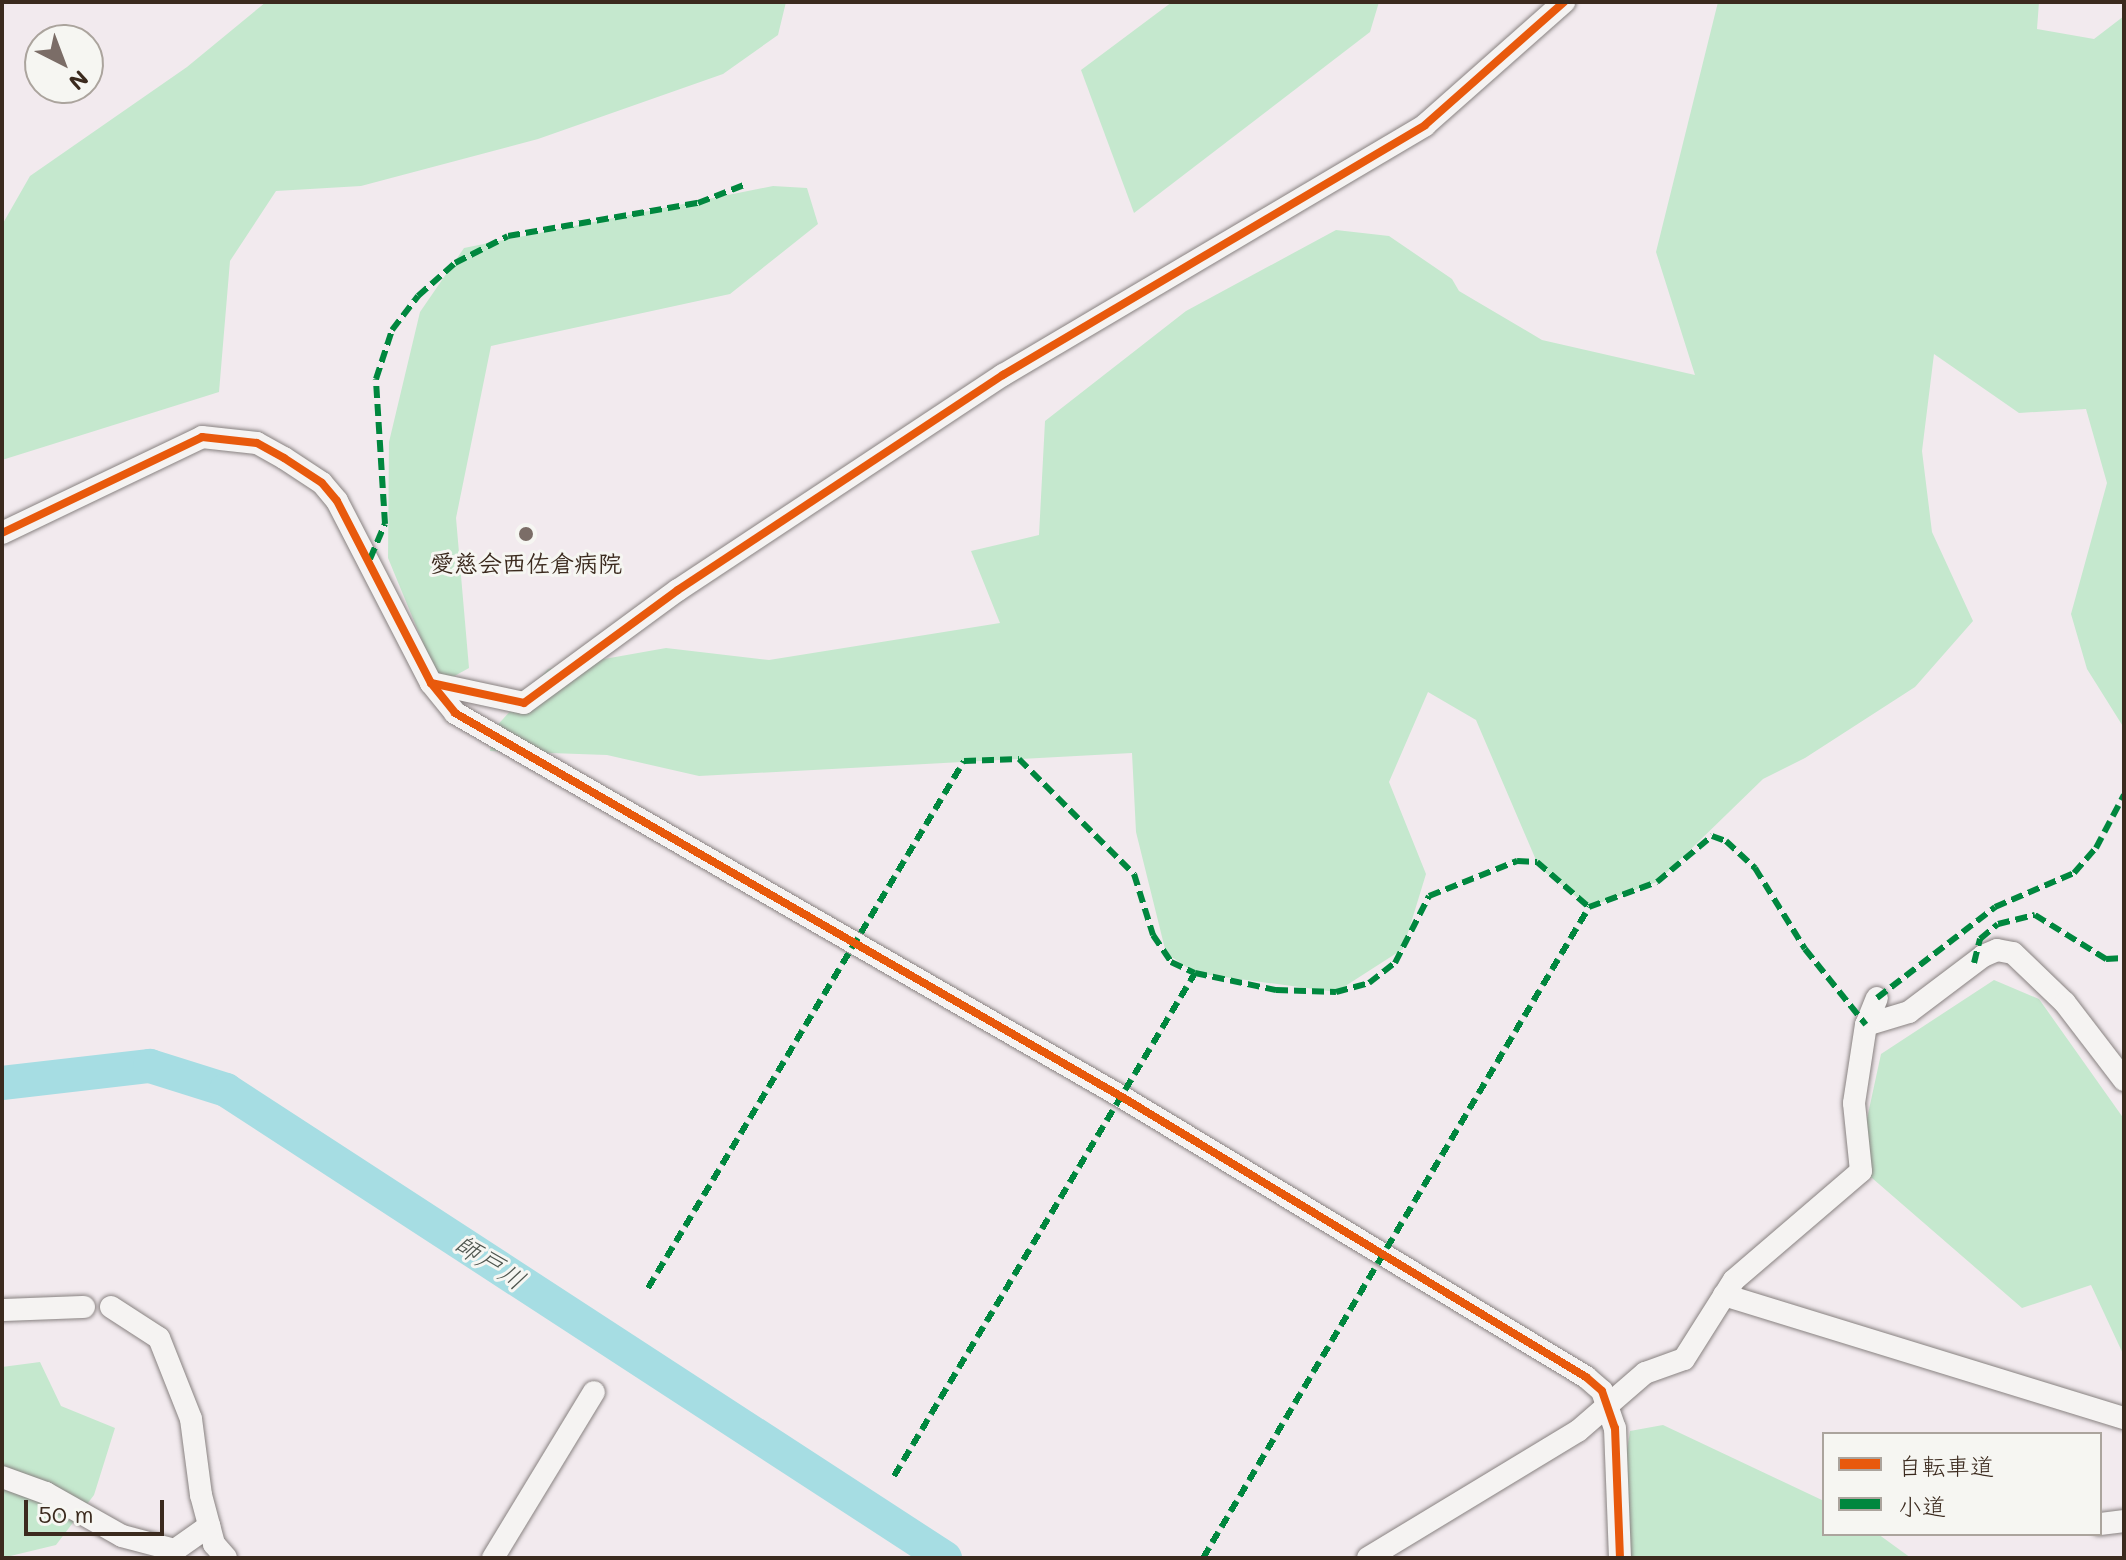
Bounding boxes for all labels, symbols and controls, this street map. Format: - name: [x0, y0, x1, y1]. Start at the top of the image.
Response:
- north arrow: [24, 24, 104, 104]
- text: N: [63, 64, 95, 97]
- marker: 愛慈会西佐倉病院: [515, 523, 537, 545]
- place label: 愛慈会西佐倉病院: [430, 549, 622, 577]
- water label: 師戸川: [449, 1228, 531, 1296]
- legend: [1822, 1432, 2102, 1536]
- text: 自転車道: [1898, 1450, 1994, 1481]
- scale bar: [28, 1484, 168, 1534]
- text: 小道: [1898, 1490, 1946, 1521]
- text: 50 m: [38, 1498, 94, 1529]

